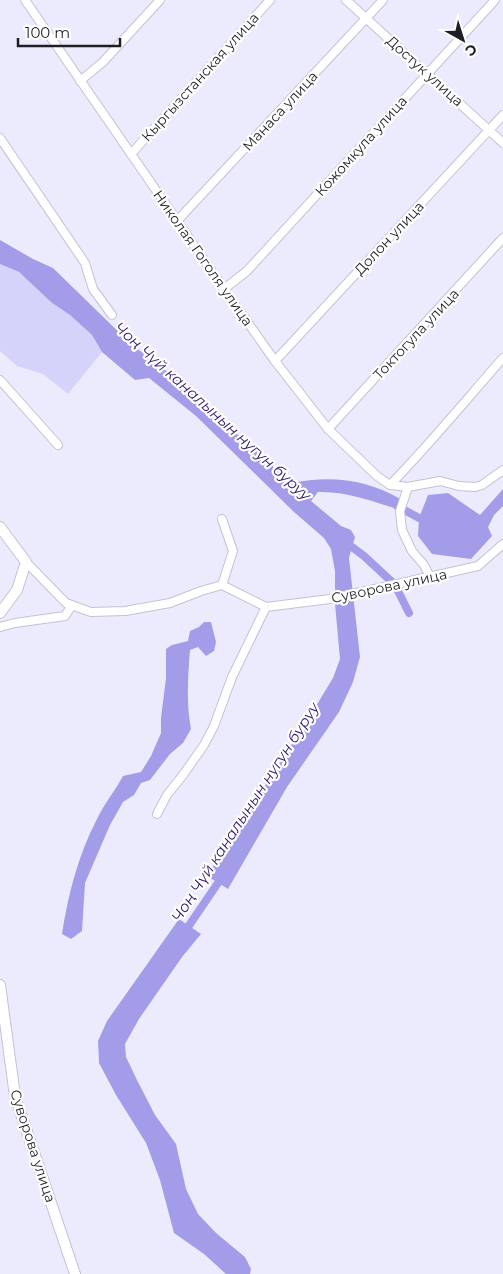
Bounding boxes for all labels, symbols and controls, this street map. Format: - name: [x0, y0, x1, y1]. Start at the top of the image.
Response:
- street label: Кыргызстанская улица: [137, 9, 263, 145]
- scale bar: [18, 15, 120, 47]
- north arrow: [438, 15, 488, 65]
- text: 100 m: [25, 23, 70, 42]
- street label: Достук улица: [383, 32, 467, 110]
- text: С: [462, 40, 481, 60]
- street label: Манаса улица: [238, 67, 322, 155]
- street label: Кожомкула улица: [311, 92, 411, 200]
- street label: Николая Гоголя улица: [149, 186, 257, 330]
- street label: Долон улица: [350, 197, 428, 279]
- street label: Токтогула улица: [369, 285, 463, 383]
- water label: Чоң Чүй каналынын нугун буруу: [111, 318, 316, 505]
- street label: Суворова улица: [330, 565, 448, 607]
- water label: Чоң Чүй каналынын нугун буруу: [167, 698, 324, 925]
- street label: Суворова улица: [6, 1087, 60, 1205]

